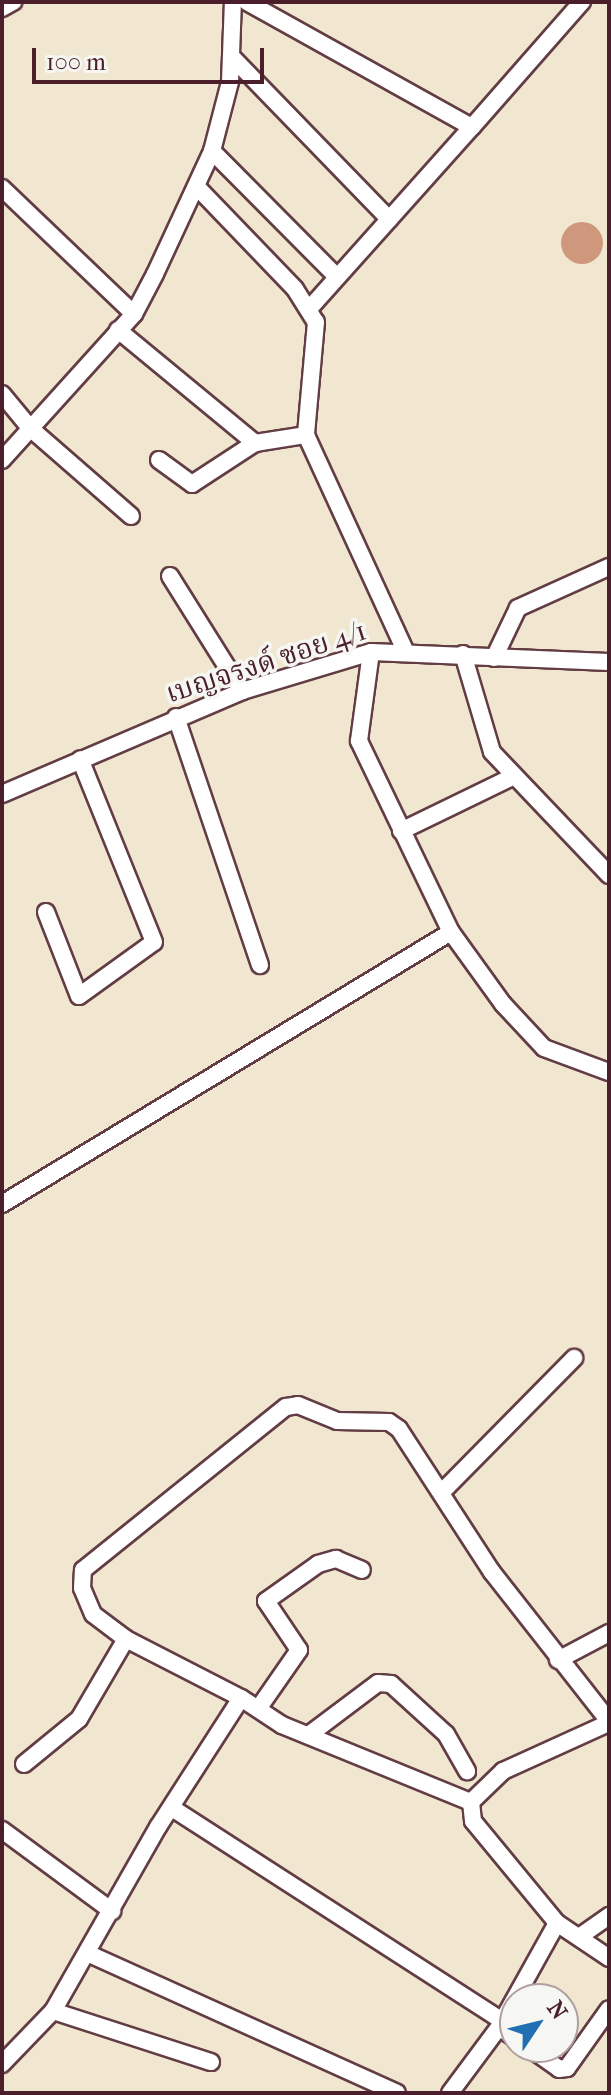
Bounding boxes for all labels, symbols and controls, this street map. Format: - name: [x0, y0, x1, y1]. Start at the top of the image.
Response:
- scale bar: [36, 32, 268, 82]
- text: 100 m: [46, 48, 106, 76]
- street label: เบญจรงด์ ซอย 4/1: [162, 614, 370, 710]
- north arrow: [499, 1983, 579, 2063]
- text: N: [542, 1996, 572, 2025]

